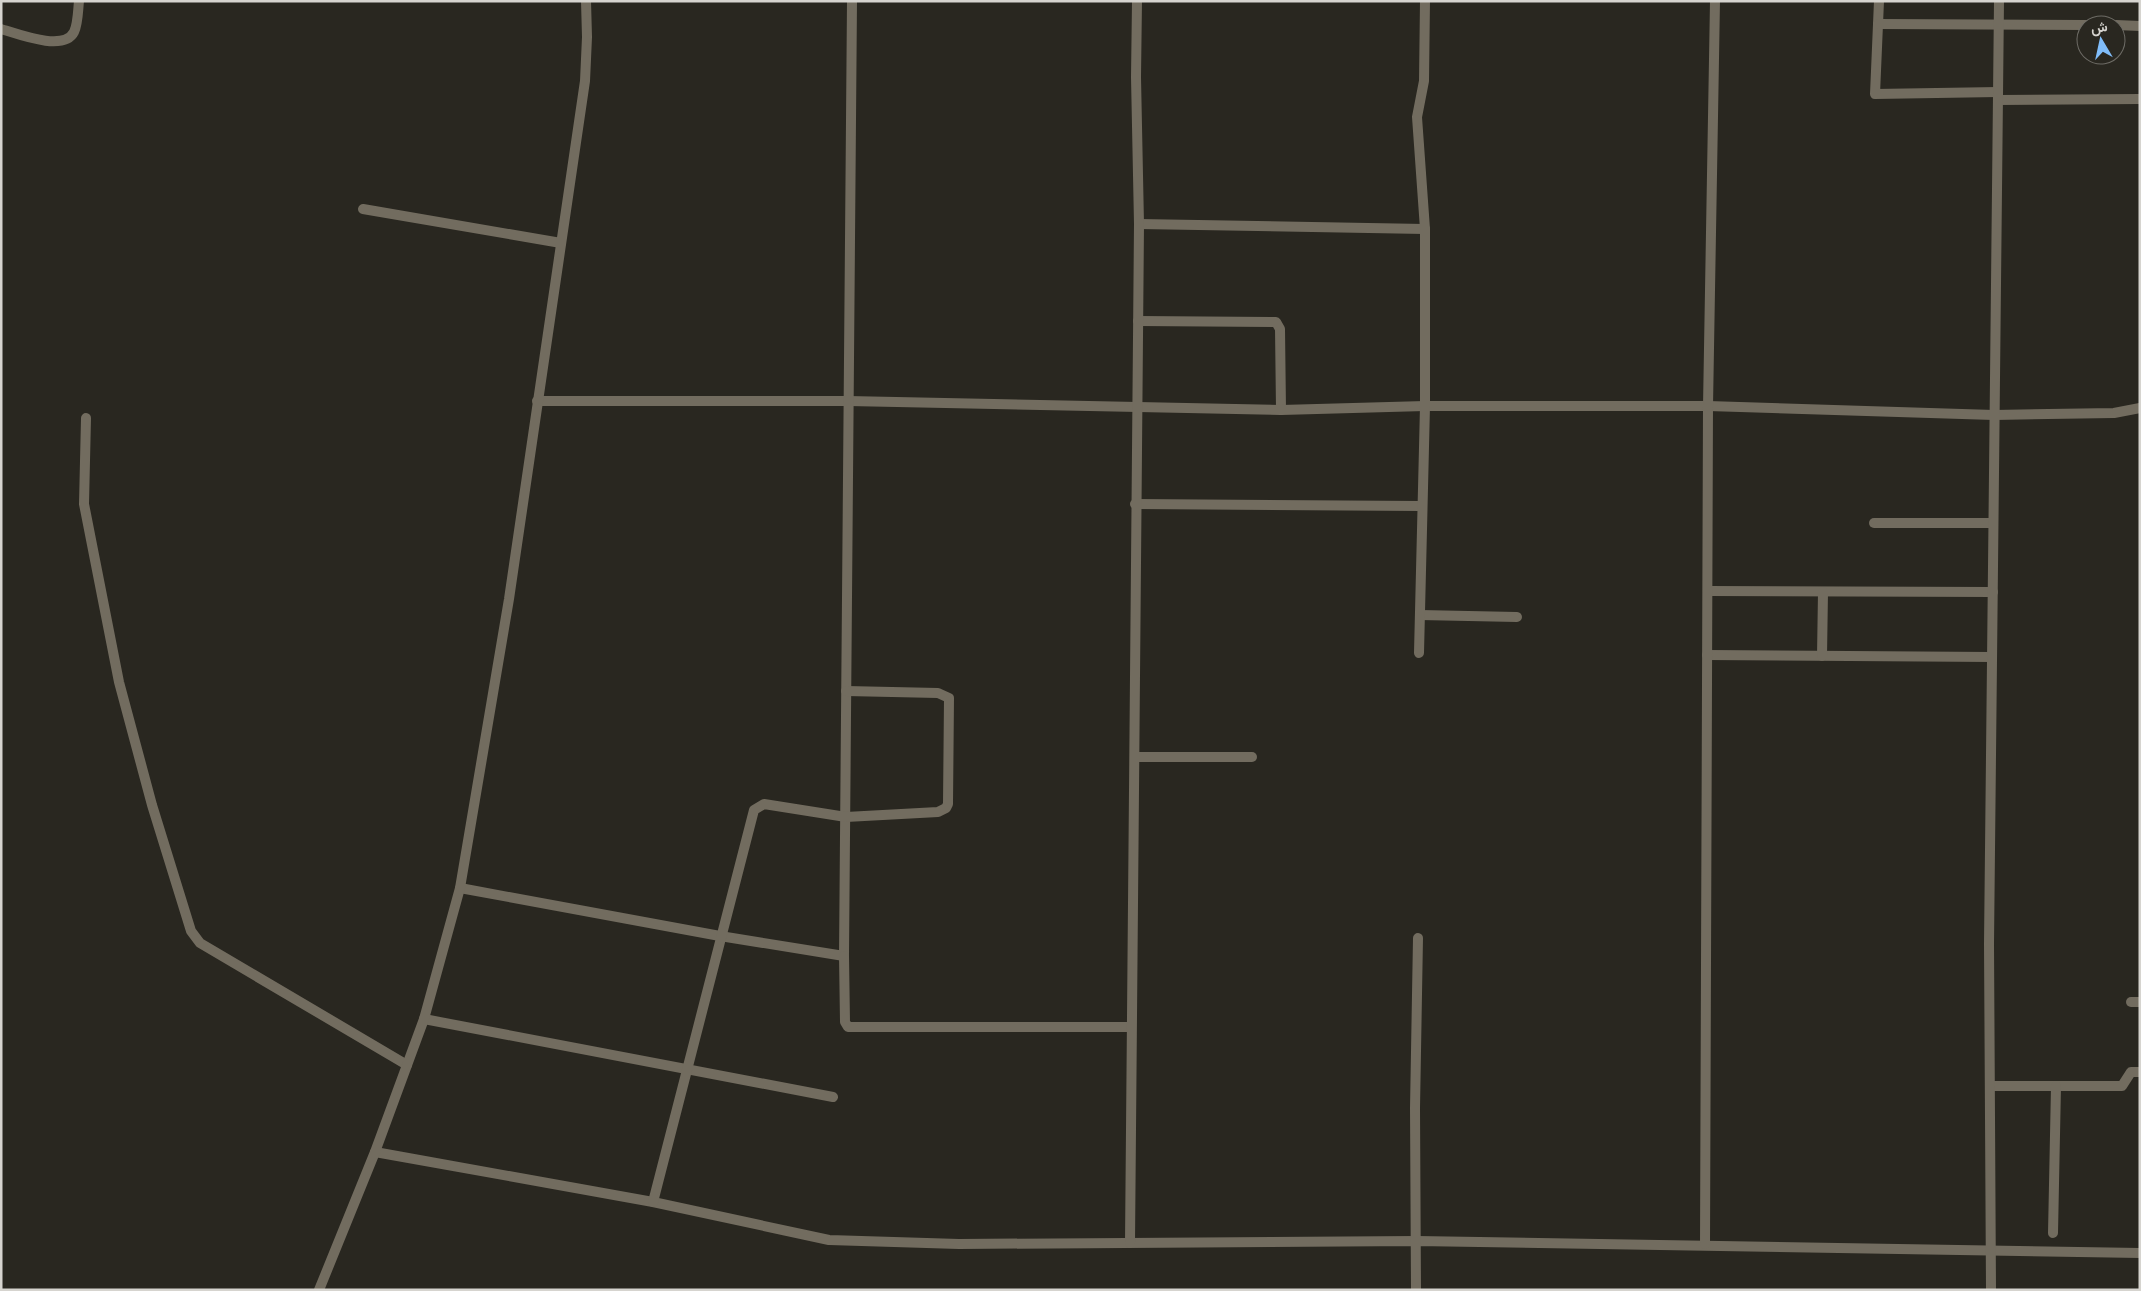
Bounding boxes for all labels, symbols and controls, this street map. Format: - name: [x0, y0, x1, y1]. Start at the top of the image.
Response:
- north arrow: [2076, 15, 2126, 65]
- text: ش: [2089, 16, 2109, 38]

